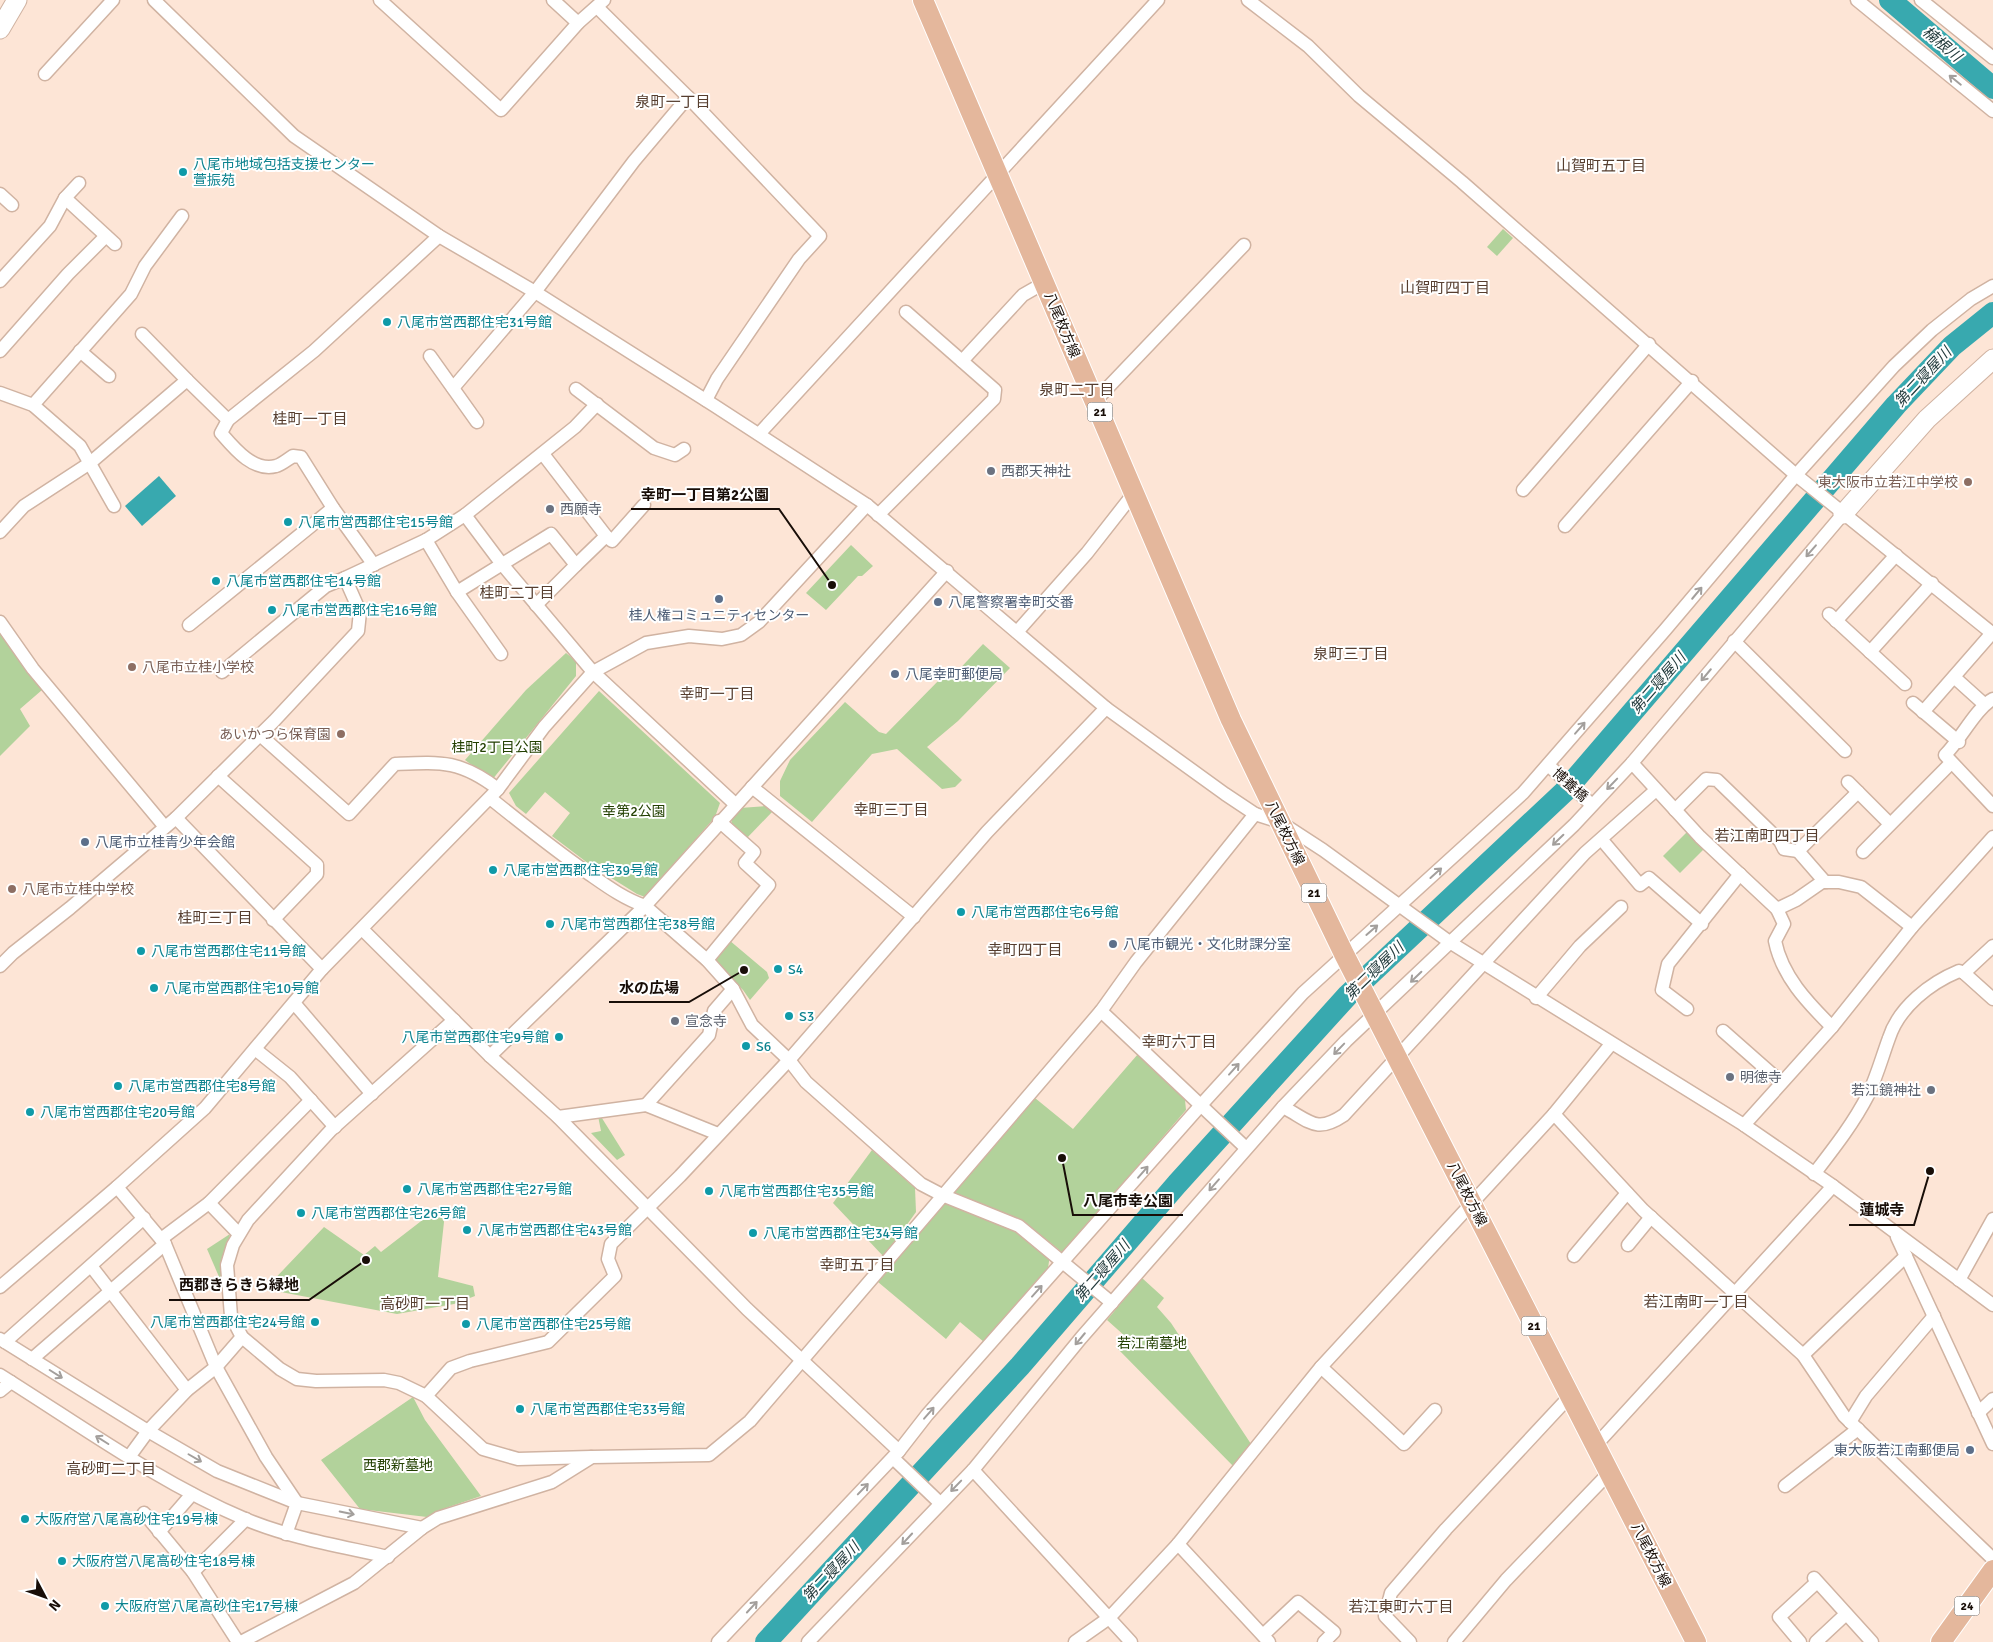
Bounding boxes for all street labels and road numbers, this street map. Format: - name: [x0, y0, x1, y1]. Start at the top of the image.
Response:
- street label: 八尾枚方線: [1041, 289, 1083, 361]
- road number: 21: [1088, 402, 1112, 422]
- street label: 博養橋: [1549, 765, 1591, 805]
- street label: 八尾枚方線: [1262, 798, 1308, 868]
- road number: 21: [1302, 884, 1326, 902]
- street label: 八尾枚方線: [1444, 1159, 1490, 1229]
- road number: 21: [1522, 1316, 1546, 1335]
- street label: 八尾枚方線: [1628, 1520, 1674, 1590]
- road number: 24: [1954, 1596, 1980, 1615]

